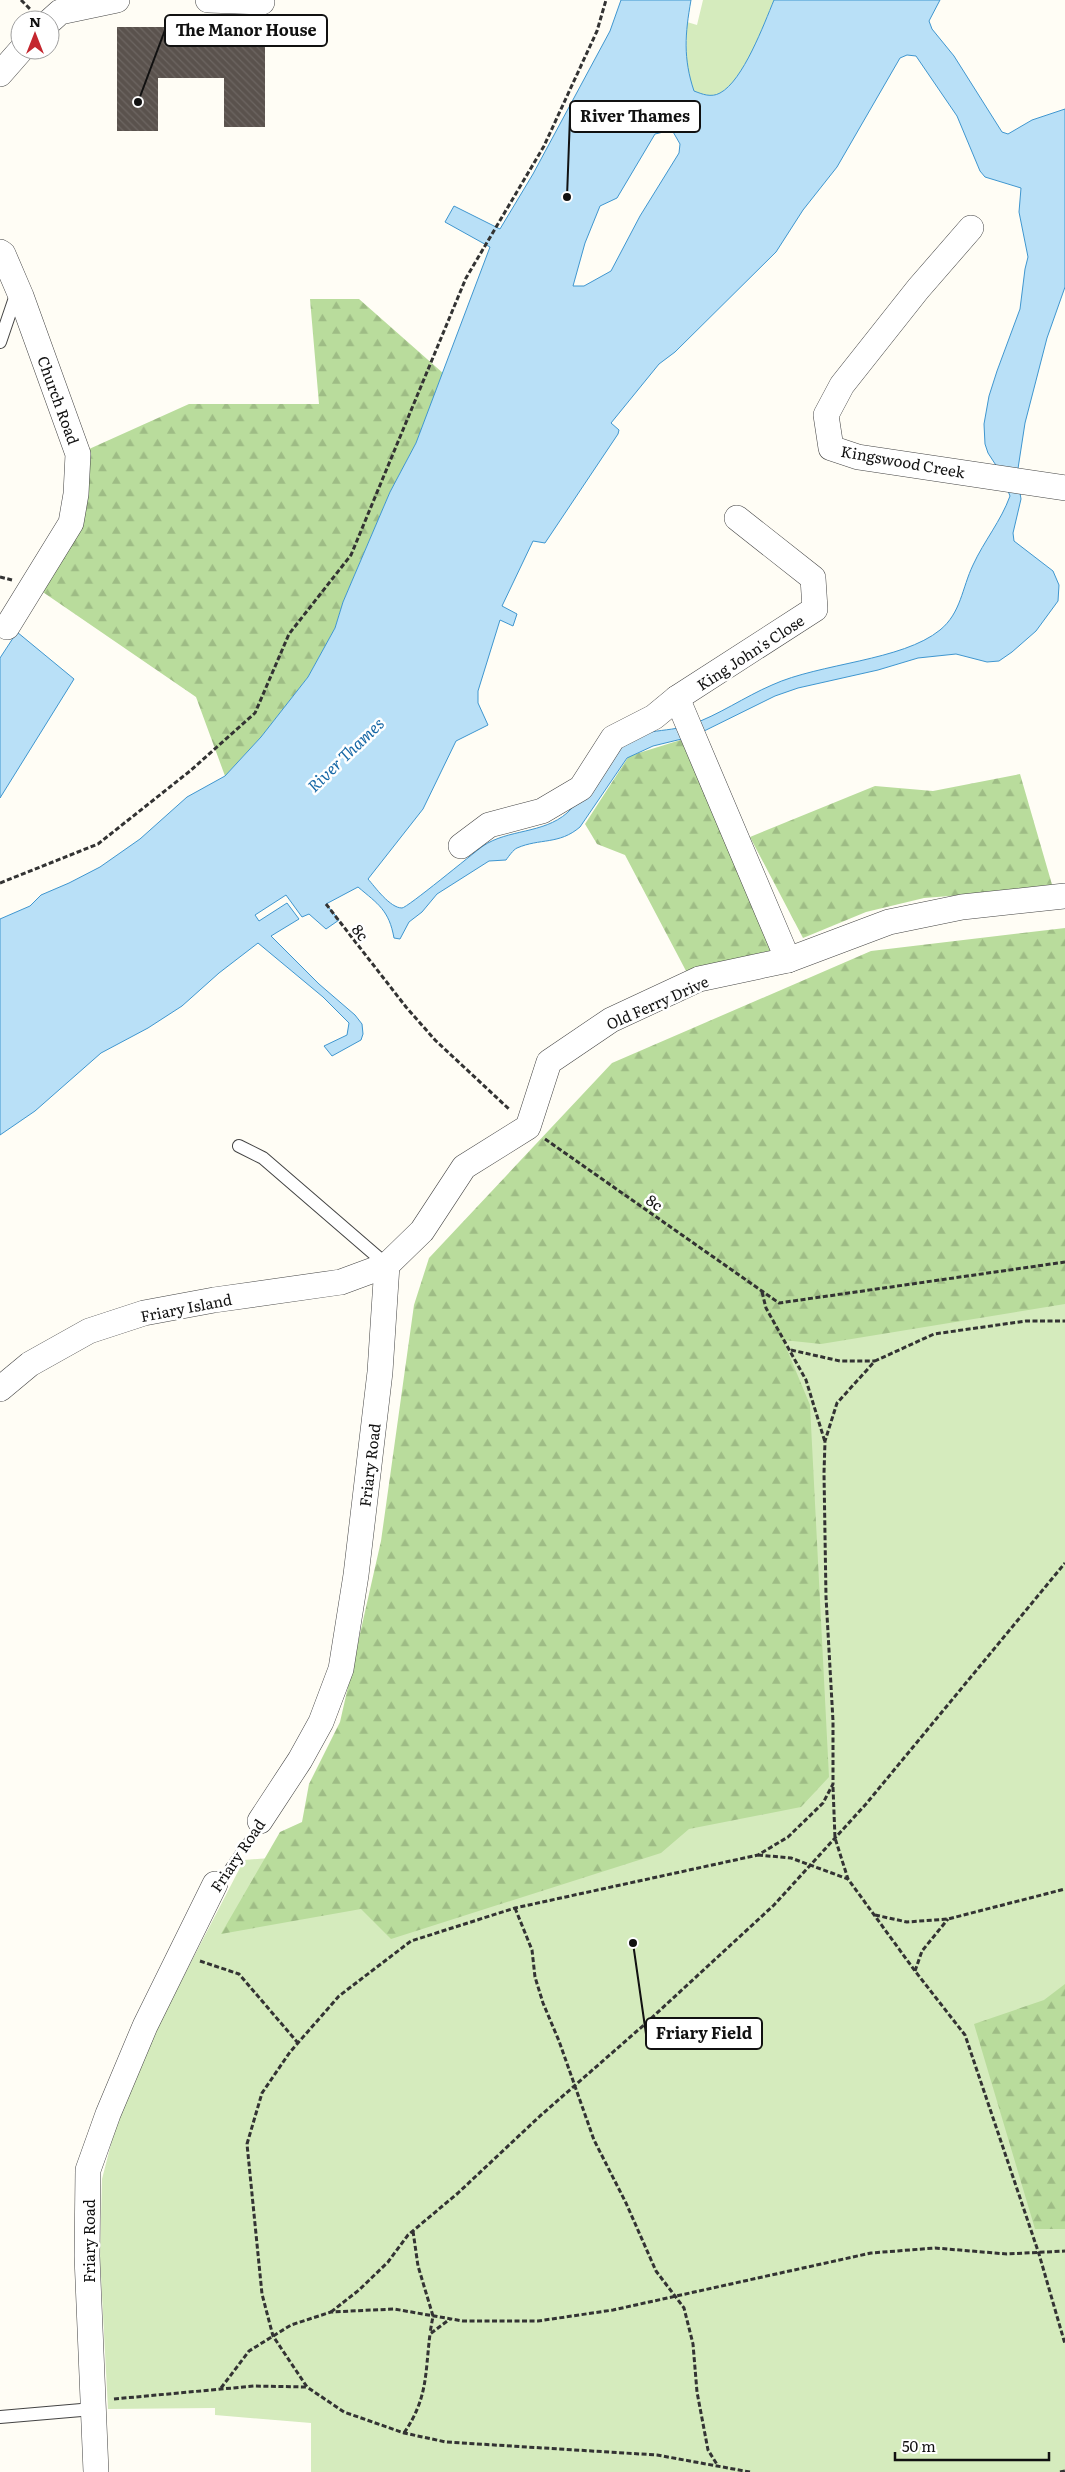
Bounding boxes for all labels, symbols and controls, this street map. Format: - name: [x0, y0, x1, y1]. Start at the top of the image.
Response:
- north arrow: [10, 10, 60, 60]
- text: N: [29, 11, 41, 31]
- callout: The Manor House: [165, 15, 327, 46]
- text: The Manor House: [175, 17, 317, 41]
- callout: River Thames: [570, 101, 700, 132]
- text: River Thames: [580, 103, 690, 127]
- street label: Church Road: [32, 352, 86, 448]
- street label: Kingswood Creek: [839, 439, 968, 483]
- street label: King John's Close: [692, 608, 809, 695]
- water label: River Thames: [301, 711, 389, 797]
- street label: 8c: [347, 919, 375, 946]
- street label: Old Ferry Drive: [602, 969, 712, 1035]
- street label: 8c: [642, 1188, 668, 1216]
- street label: Friary Island: [138, 1287, 234, 1327]
- street label: Friary Road: [352, 1422, 386, 1508]
- street label: Friary Road: [204, 1814, 270, 1896]
- callout: Friary Field: [646, 2018, 762, 2049]
- text: Friary Field: [656, 2020, 753, 2044]
- street label: Friary Road: [77, 2199, 100, 2283]
- scale bar: [895, 2430, 1049, 2462]
- text: 50 m: [902, 2434, 936, 2457]

